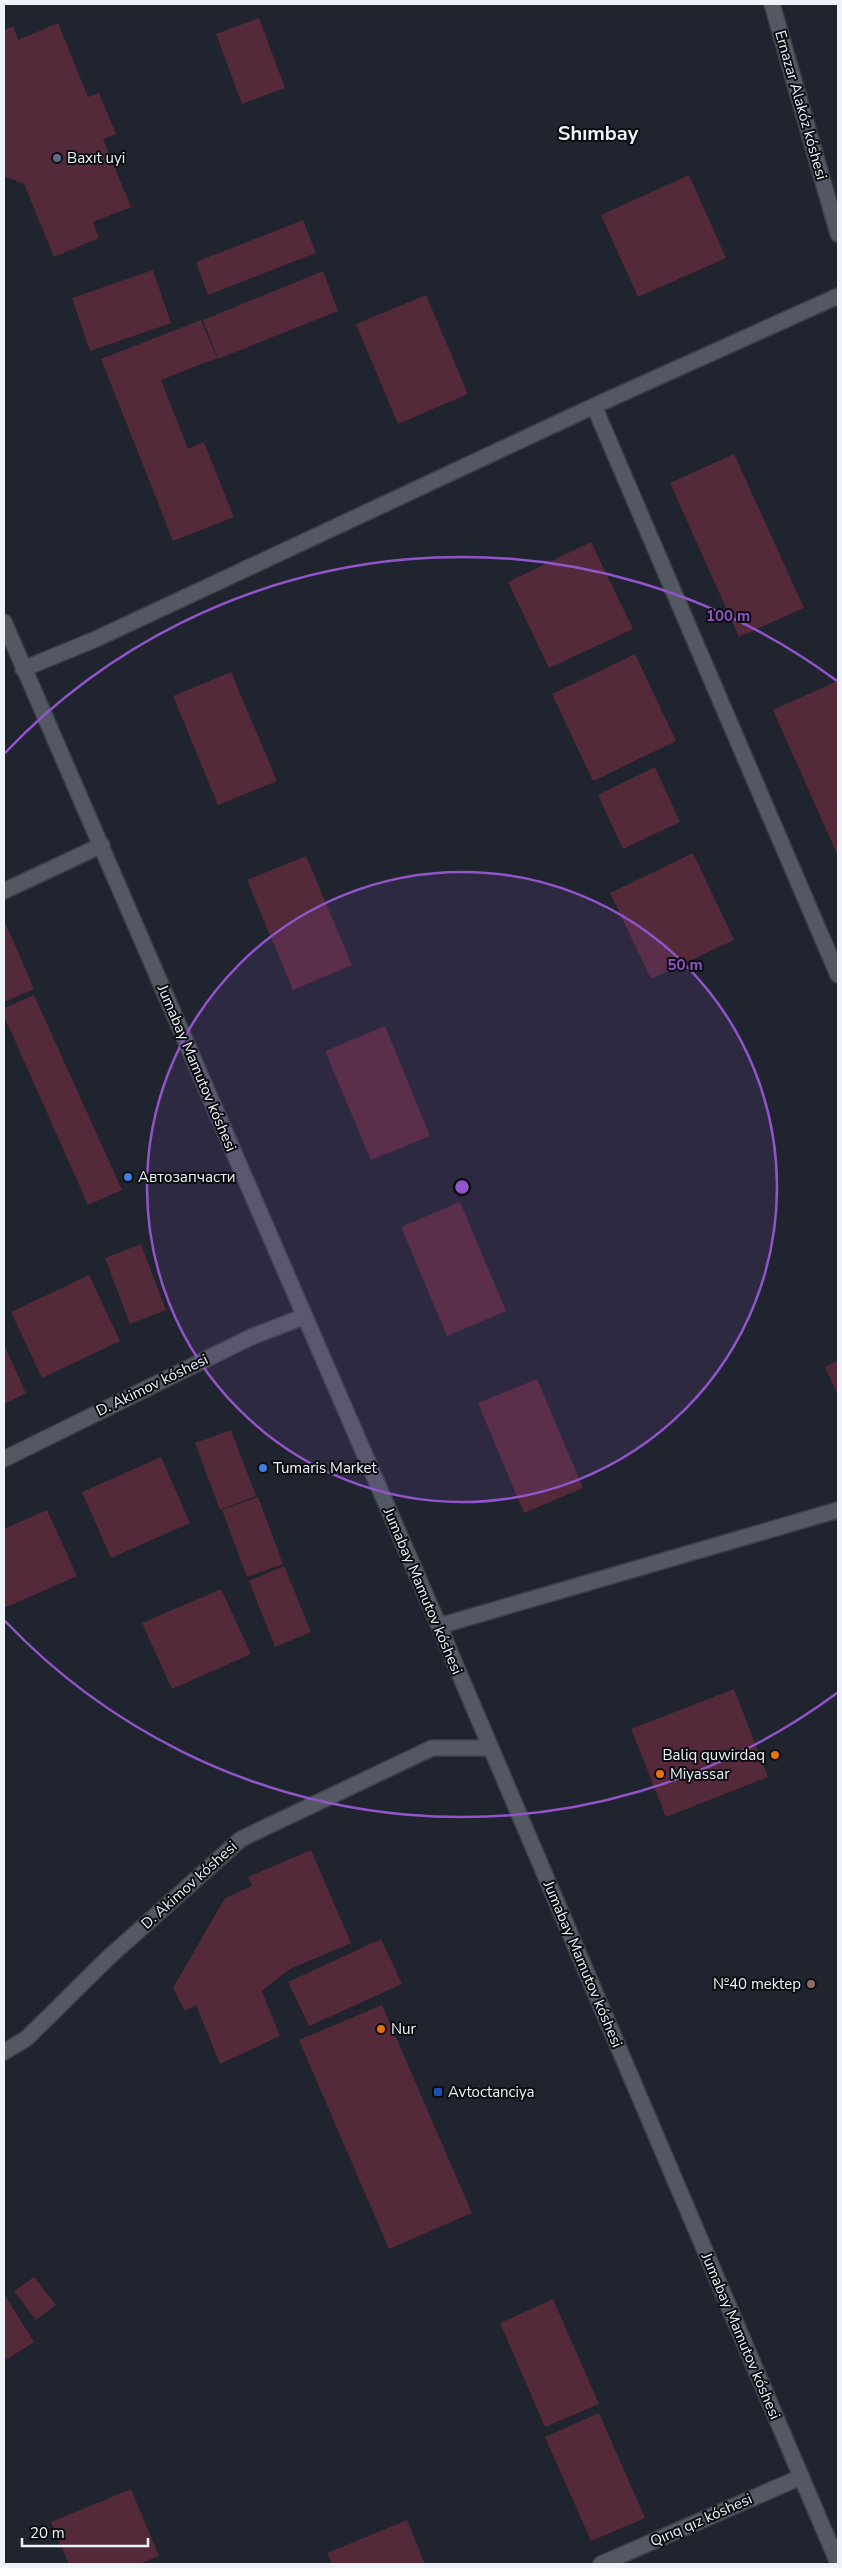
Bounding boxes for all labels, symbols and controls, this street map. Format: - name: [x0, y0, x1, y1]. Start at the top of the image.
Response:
- street label: Ernazar Alakóz kóshesi: [770, 28, 832, 182]
- district label: Shımbay: [558, 120, 639, 147]
- place label: Baxıt uyi: [67, 148, 125, 168]
- marker: Baxıt uyi: [51, 152, 63, 164]
- text: 100 m: [706, 606, 750, 626]
- text: 50 m: [667, 955, 703, 975]
- street label: Jumabay Mamutov kóshesi: [152, 981, 241, 1154]
- place label: Автозапчасти: [138, 1167, 236, 1187]
- marker: Автозапчасти: [122, 1171, 134, 1183]
- centre of rings: [453, 1178, 471, 1196]
- street label: D. Akimov kóshesi: [93, 1349, 211, 1421]
- place label: Tumaris Market: [273, 1458, 377, 1478]
- marker: Tumaris Market: [257, 1462, 269, 1474]
- street label: Jumabay Mamutov kóshesi: [378, 1504, 467, 1677]
- place label: Baliq quwirdaq: [662, 1745, 765, 1765]
- marker: Baliq quwirdaq: [769, 1749, 781, 1761]
- place label: Miyassar: [670, 1764, 730, 1784]
- marker: Miyassar: [654, 1768, 666, 1780]
- street label: D. Akimov kóshesi: [137, 1837, 241, 1933]
- street label: Jumabay Mamutov kóshesi: [538, 1877, 627, 2050]
- place label: №40 mektep: [713, 1974, 801, 1994]
- marker: №40 mektep: [805, 1978, 817, 1990]
- place label: Nur: [391, 2019, 417, 2039]
- marker: Nur: [375, 2023, 387, 2035]
- place label: Avtoctanciya: [448, 2082, 535, 2102]
- marker: Avtoctanciya: [432, 2086, 444, 2098]
- street label: Jumabay Mamutov kóshesi: [696, 2249, 785, 2422]
- street label: Qırıq qız kóshesi: [647, 2489, 755, 2551]
- scale bar: [22, 2516, 149, 2548]
- text: 20 m: [30, 2523, 65, 2543]

